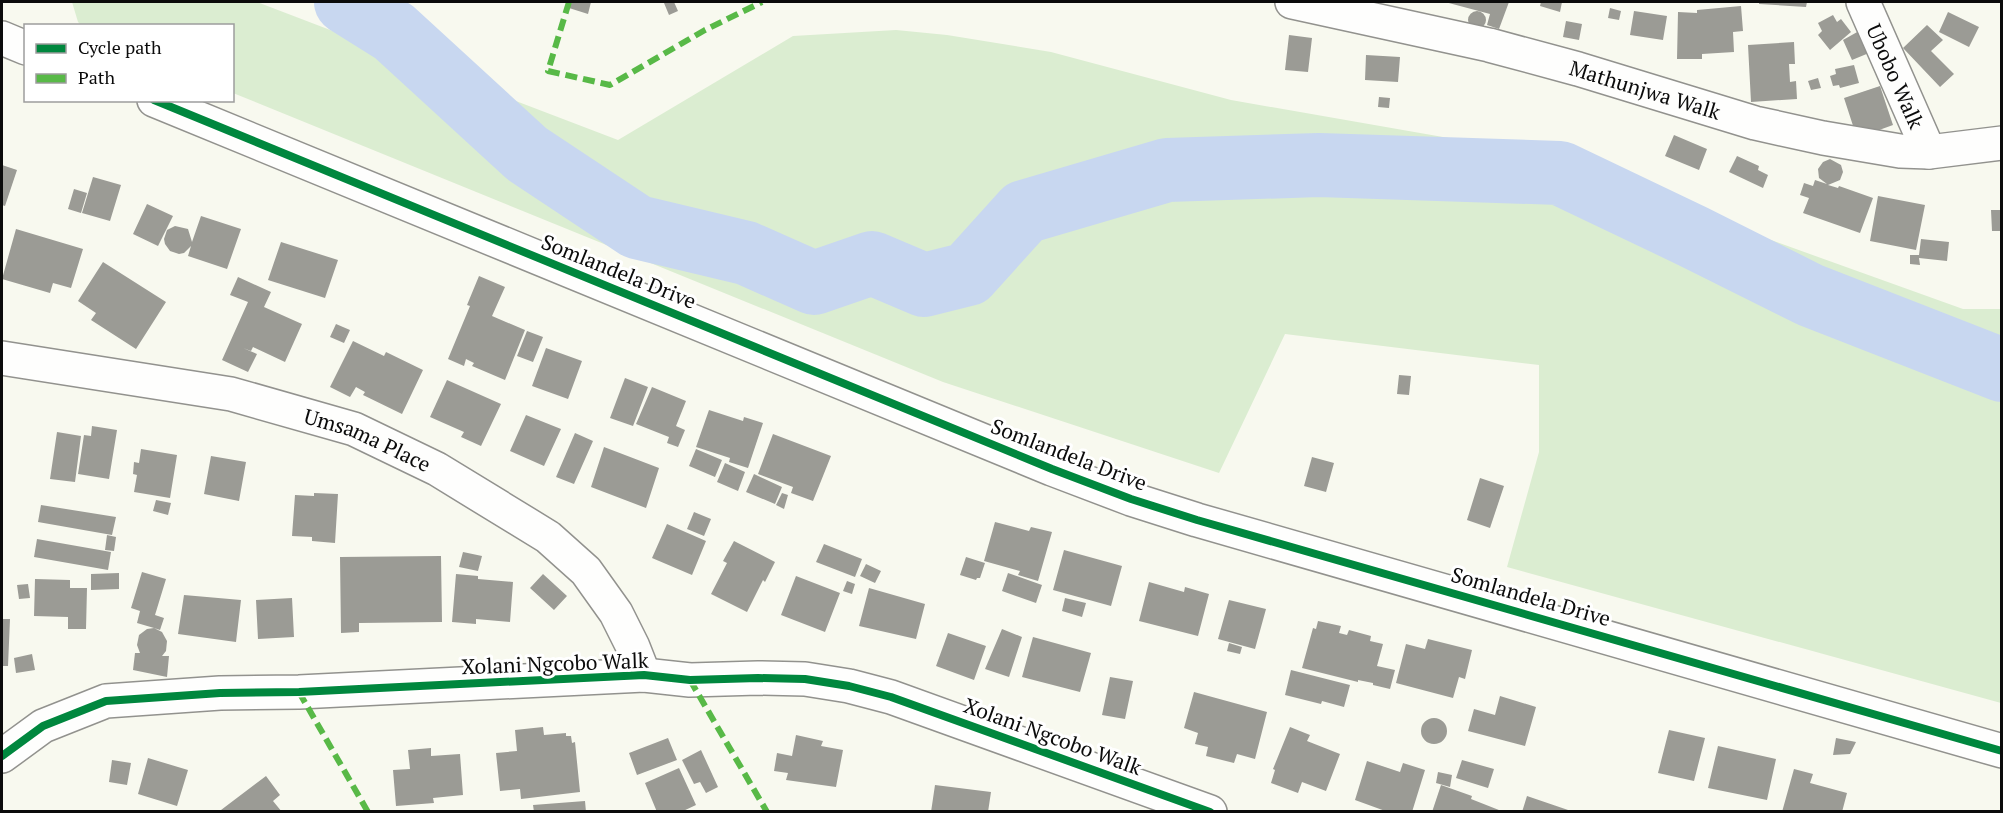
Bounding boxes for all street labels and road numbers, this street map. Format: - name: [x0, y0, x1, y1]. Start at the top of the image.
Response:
- street label: Ubobo Walk: [1860, 20, 1931, 133]
- street label: Mathunjwa Walk: [1566, 53, 1724, 126]
- street label: Somlandela Drive: [537, 227, 701, 315]
- street label: Umsama Place: [301, 401, 436, 478]
- street label: Somlandela Drive: [987, 411, 1151, 497]
- street label: Somlandela Drive: [1448, 560, 1614, 632]
- street label: Xolani Ngcobo Walk: [461, 646, 649, 680]
- street label: Xolani Ngcobo Walk: [960, 691, 1146, 781]

